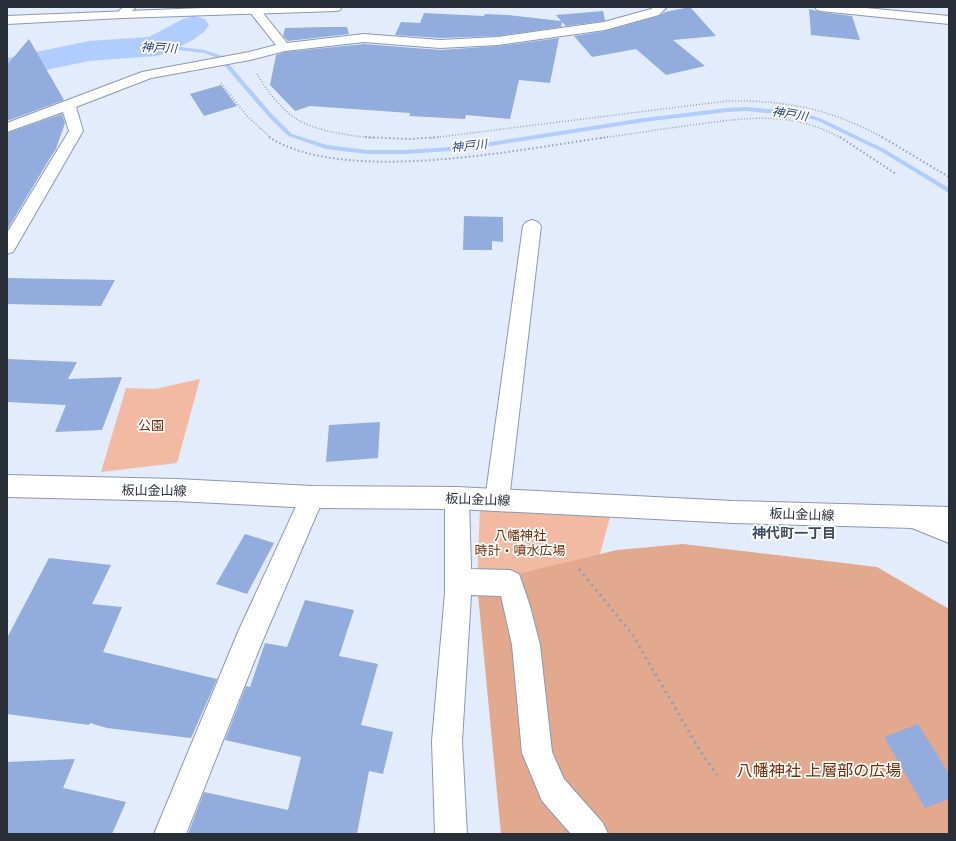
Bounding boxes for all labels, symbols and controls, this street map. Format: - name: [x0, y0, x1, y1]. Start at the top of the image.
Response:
- water label: 神戸川: [141, 40, 179, 56]
- water label: 神戸川: [771, 104, 811, 124]
- water label: 神戸川: [450, 137, 490, 155]
- park label: 公園: [138, 418, 164, 433]
- street label: 板山金山線: [121, 482, 187, 499]
- street label: 板山金山線: [445, 491, 511, 508]
- street label: 板山金山線: [769, 506, 835, 523]
- district label: 神代町一丁目: [752, 525, 836, 541]
- park label: 八幡神社 時計・噴水広場: [474, 528, 566, 558]
- park label: 八幡神社 上層部の広場: [737, 762, 901, 779]

